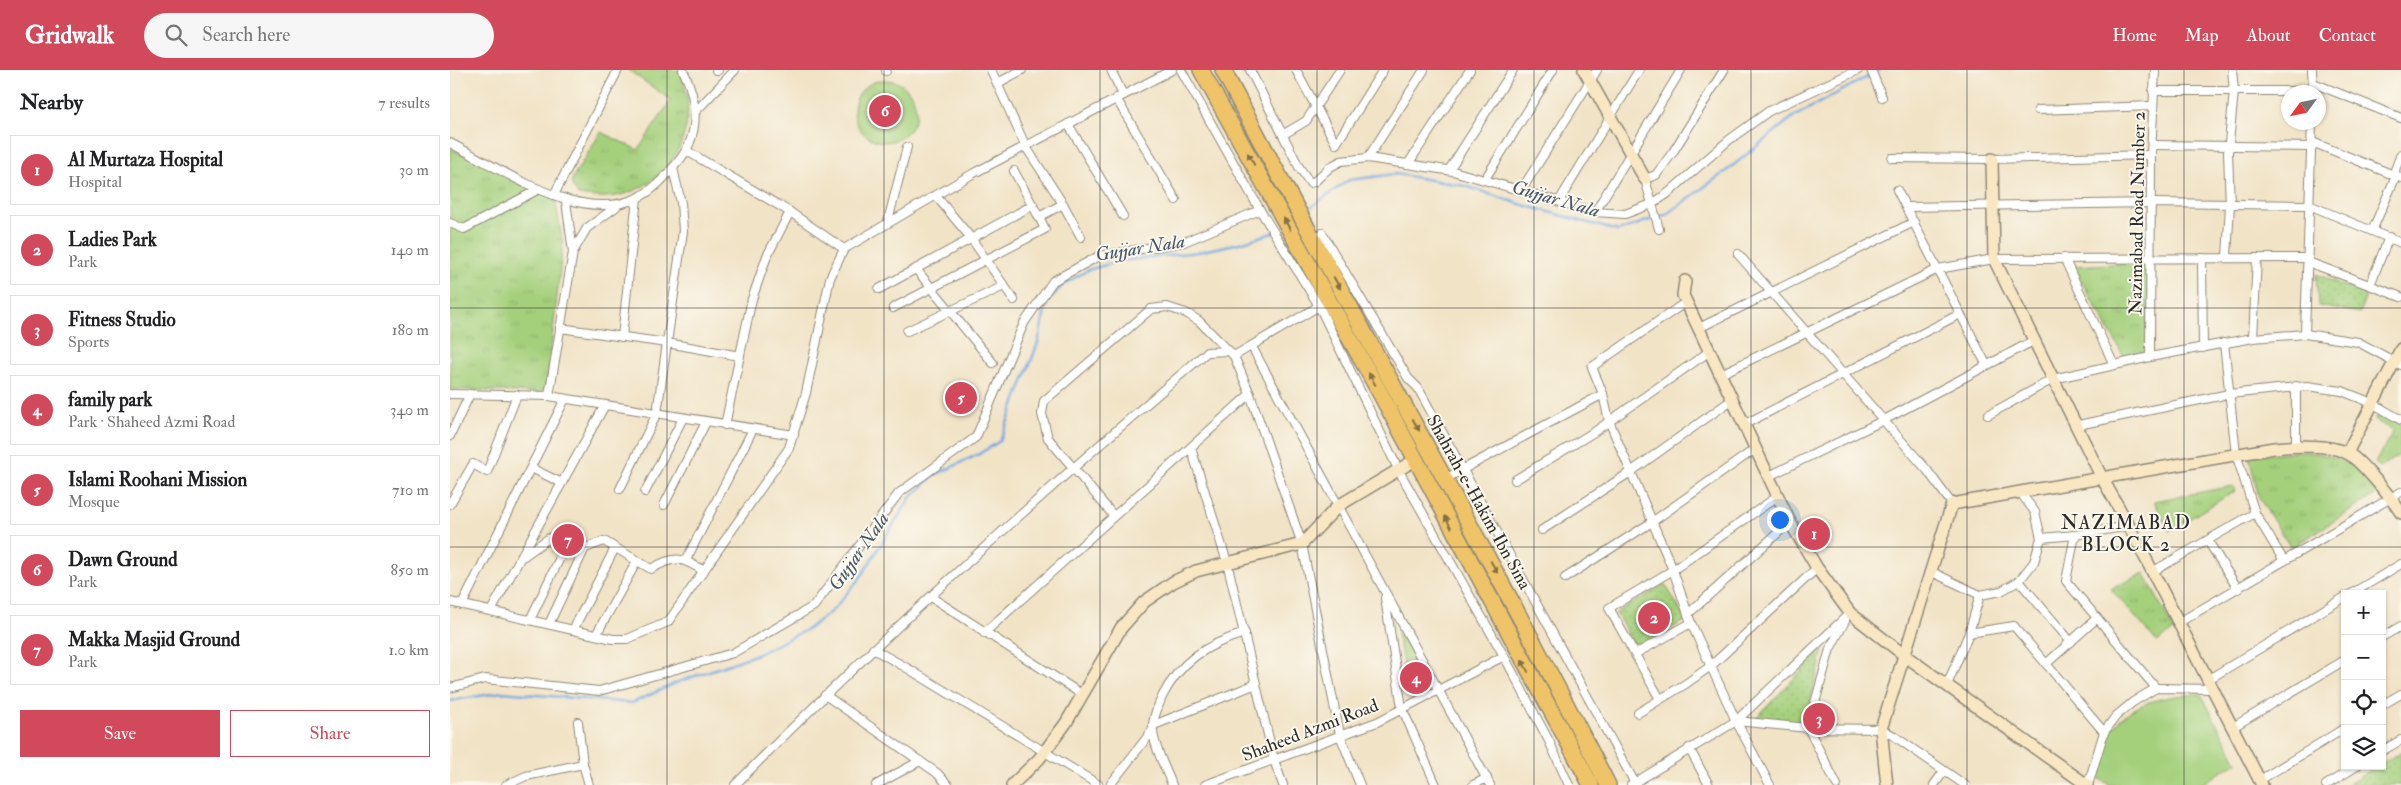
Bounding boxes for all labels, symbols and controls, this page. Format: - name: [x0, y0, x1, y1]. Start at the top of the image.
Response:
- search box: [144, 13, 494, 58]
- text: Gridwalk: [25, 20, 114, 51]
- icon: search: [162, 21, 190, 49]
- text: Search here: [202, 23, 290, 47]
- text: Home: [2112, 24, 2157, 47]
- text: Map: [2185, 24, 2219, 47]
- text: About: [2247, 24, 2291, 47]
- text: Contact: [2319, 24, 2376, 47]
- north arrow: [2281, 85, 2326, 130]
- text: Nearby: [20, 89, 83, 116]
- pin: 6: [869, 92, 901, 130]
- text: 7 results: [378, 93, 430, 113]
- street label: Nazimabad Road Number 2: [2124, 111, 2151, 315]
- text: Al Murtaza Hospital: [68, 148, 223, 172]
- one-way arrow: [1247, 152, 1255, 166]
- text: 1: [34, 160, 40, 180]
- text: 30 m: [399, 160, 429, 180]
- text: Hospital: [68, 172, 122, 192]
- water label: Gujjar Nala: [1509, 175, 1603, 223]
- one-way arrow: [1283, 216, 1291, 231]
- text: Ladies Park: [68, 228, 157, 252]
- water label: Gujjar Nala: [1094, 229, 1187, 267]
- text: 2: [33, 240, 41, 260]
- text: 140 m: [391, 240, 429, 260]
- text: Park: [68, 252, 97, 272]
- one-way arrow: [1333, 275, 1341, 290]
- text: Fitness Studio: [68, 308, 176, 332]
- text: 3: [34, 320, 40, 340]
- text: 180 m: [392, 320, 429, 340]
- text: Sports: [68, 332, 109, 352]
- one-way arrow: [1368, 372, 1376, 386]
- pin: 5: [945, 379, 977, 417]
- text: family park: [68, 388, 152, 412]
- text: 4: [33, 400, 41, 420]
- text: 340 m: [390, 400, 429, 420]
- street label: Shahrah-e-Hakim Ibn Sina: [1421, 411, 1537, 594]
- text: Park · Shaheed Azmi Road: [68, 412, 235, 432]
- one-way arrow: [1411, 418, 1420, 431]
- text: Islami Roohani Mission: [68, 468, 247, 492]
- text: 5: [33, 480, 41, 500]
- text: 710 m: [392, 480, 429, 500]
- text: Mosque: [68, 492, 120, 512]
- your location: [1767, 507, 1793, 533]
- water label: Gujjar Nala: [823, 508, 895, 595]
- district label: NAZIMABAD BLOCK 2: [2061, 511, 2191, 557]
- pin: 1: [1798, 515, 1830, 553]
- one-way arrow: [1444, 516, 1453, 529]
- pin: 7: [552, 521, 584, 559]
- text: Dawn Ground: [68, 548, 178, 572]
- text: 6: [33, 560, 41, 580]
- text: 850 m: [391, 560, 429, 580]
- one-way arrow: [1489, 561, 1498, 574]
- text: Park: [68, 572, 97, 592]
- map controls: [2341, 590, 2386, 770]
- button: +: [2341, 590, 2386, 635]
- pin: 2: [1638, 599, 1670, 637]
- text: Makka Masjid Ground: [68, 628, 240, 652]
- button: −: [2341, 635, 2386, 680]
- text: 7: [33, 640, 41, 660]
- text: 1.0 km: [389, 640, 429, 660]
- text: Park: [68, 652, 97, 672]
- one-way arrow: [1521, 658, 1529, 673]
- pin: 4: [1400, 659, 1432, 697]
- button: locate: [2341, 680, 2386, 725]
- street label: Shaheed Azmi Road: [1239, 694, 1382, 767]
- pin: 3: [1803, 700, 1835, 738]
- button: Save: [20, 710, 220, 757]
- button: Share: [230, 710, 430, 757]
- button: layers: [2341, 725, 2386, 770]

